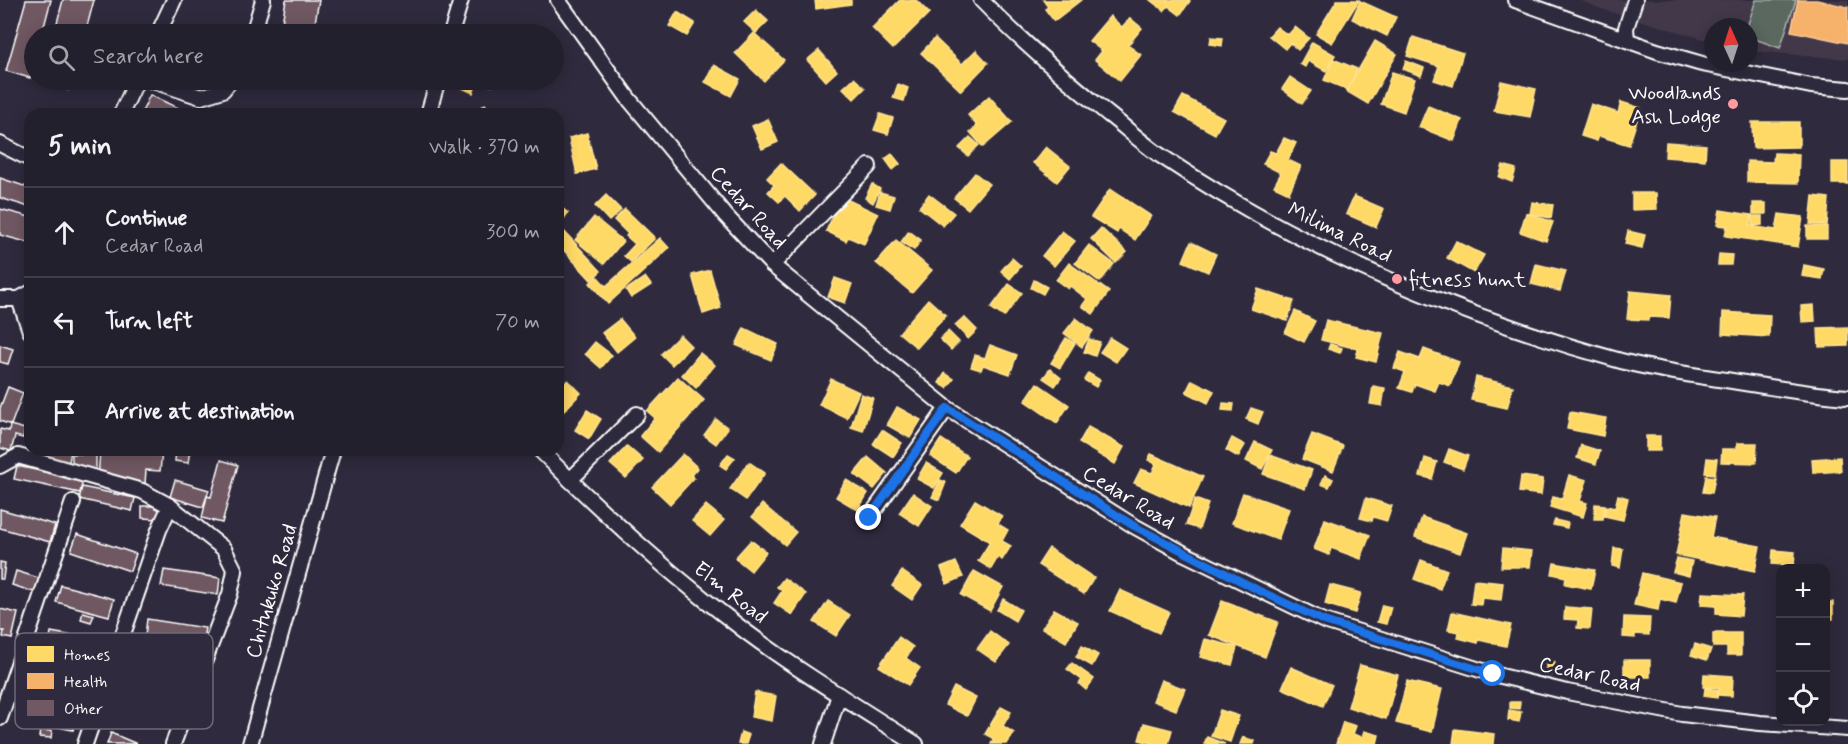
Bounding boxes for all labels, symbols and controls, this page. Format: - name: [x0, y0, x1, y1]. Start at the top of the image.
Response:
- north arrow: [1704, 18, 1758, 72]
- search box: [24, 24, 564, 90]
- icon: search: [45, 41, 78, 74]
- text: Search here: [93, 43, 204, 71]
- place label: Woodlands Ash Lodge: [1628, 79, 1721, 132]
- marker: Woodlands Ash Lodge: [1726, 97, 1740, 111]
- text: 5 min: [48, 130, 112, 164]
- text: Walk · 370 m: [429, 134, 540, 161]
- street label: Cedar Road: [703, 160, 793, 255]
- street label: Milima Road: [1283, 196, 1396, 270]
- text: Continue: [105, 205, 187, 233]
- icon: ahead: [48, 216, 81, 249]
- text: 300 m: [486, 219, 540, 246]
- text: Cedar Road: [105, 233, 203, 260]
- place label: fitness hunt: [1409, 266, 1527, 294]
- marker: fitness hunt: [1390, 272, 1404, 286]
- icon: left: [48, 306, 81, 339]
- text: Turn left: [105, 308, 193, 336]
- text: 70 m: [495, 309, 540, 336]
- icon: arrive: [48, 396, 81, 429]
- text: Arrive at destination: [105, 398, 295, 426]
- street label: Cedar Road: [1077, 459, 1180, 536]
- route end: [855, 504, 881, 530]
- street label: Chitukuko Road: [239, 521, 304, 662]
- street label: Elm Road: [688, 555, 773, 630]
- map controls: [1776, 564, 1830, 726]
- button: +: [1776, 564, 1830, 618]
- button: −: [1776, 618, 1830, 672]
- legend: [15, 633, 213, 729]
- text: Homes: [64, 645, 110, 666]
- street label: Cedar Road: [1536, 651, 1643, 699]
- route start: [1479, 660, 1505, 686]
- text: Health: [64, 672, 107, 693]
- button: locate: [1776, 672, 1830, 726]
- text: Other: [64, 699, 103, 720]

